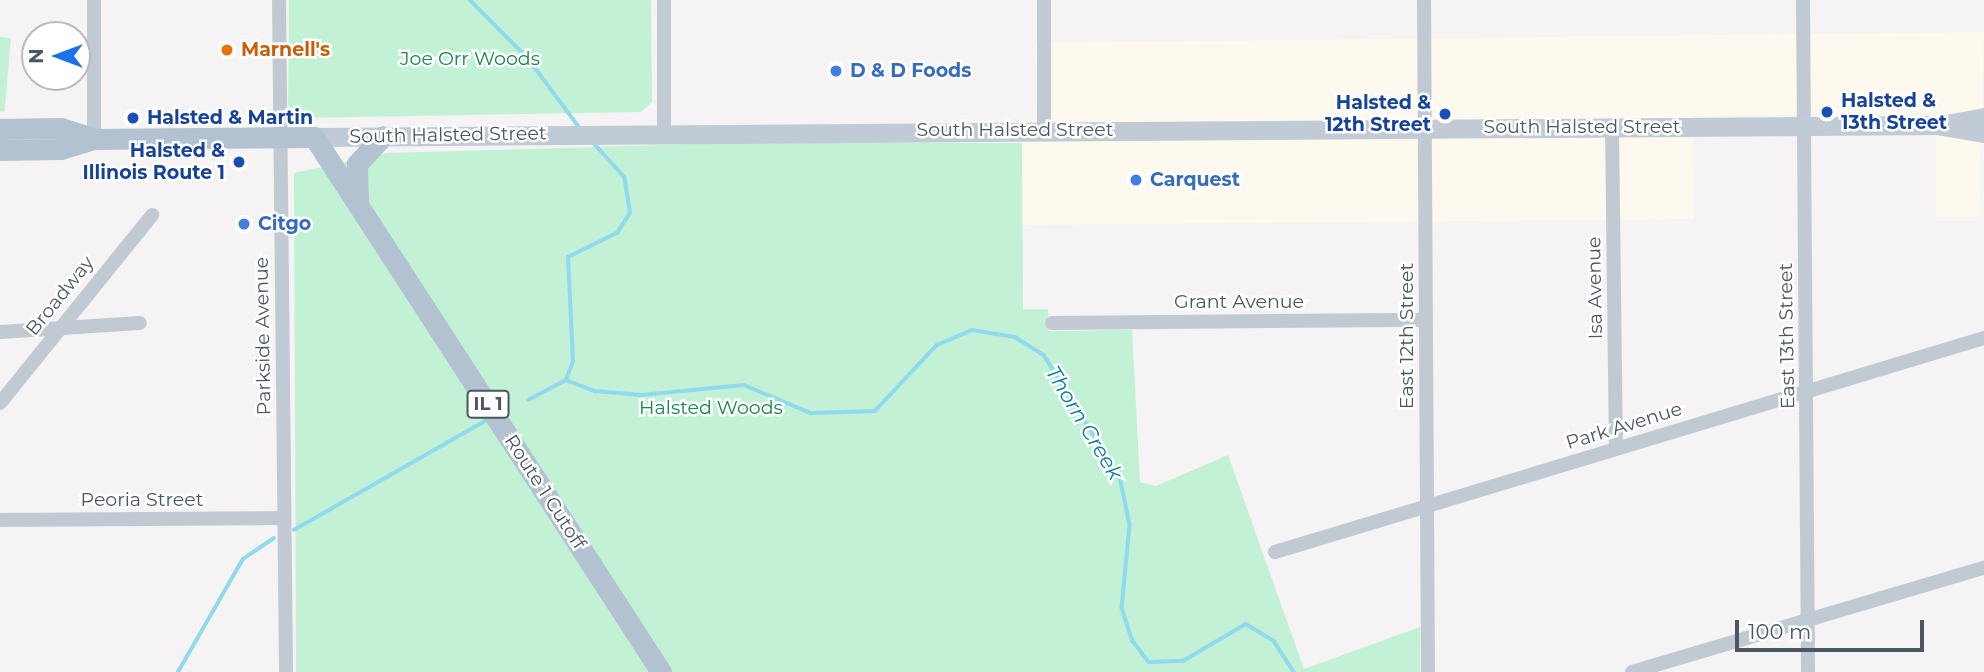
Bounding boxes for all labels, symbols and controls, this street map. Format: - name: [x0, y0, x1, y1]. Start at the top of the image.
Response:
- north arrow: [21, 21, 91, 91]
- place label: Marnell's: [241, 39, 330, 61]
- marker: Marnell's: [219, 42, 235, 58]
- text: N: [25, 48, 48, 64]
- park label: Joe Orr Woods: [400, 48, 540, 70]
- place label: D & D Foods: [850, 60, 971, 82]
- marker: D & D Foods: [828, 63, 844, 79]
- place label: Halsted & 13th Street: [1841, 90, 1947, 134]
- place label: Halsted & 12th Street: [1325, 92, 1431, 136]
- marker: Halsted & 13th Street: [1819, 104, 1835, 120]
- marker: Halsted & 12th Street: [1437, 106, 1453, 122]
- place label: Halsted & Martin: [147, 107, 313, 129]
- marker: Halsted & Martin: [125, 110, 141, 126]
- street label: South Halsted Street: [1483, 116, 1681, 138]
- street label: South Halsted Street: [916, 119, 1114, 141]
- street label: South Halsted Street: [349, 122, 547, 148]
- place label: Halsted & Illinois Route 1: [83, 140, 225, 184]
- marker: Halsted & Illinois Route 1: [231, 154, 247, 170]
- place label: Carquest: [1150, 169, 1240, 191]
- marker: Carquest: [1128, 172, 1144, 188]
- place label: Citgo: [258, 213, 311, 235]
- marker: Citgo: [236, 216, 252, 232]
- street label: Isa Avenue: [1583, 236, 1607, 340]
- street label: Broadway: [21, 252, 99, 340]
- street label: Parkside Avenue: [250, 257, 276, 415]
- street label: East 12th Street: [1396, 263, 1418, 409]
- street label: East 13th Street: [1774, 263, 1800, 409]
- street label: Grant Avenue: [1174, 291, 1304, 313]
- water label: Thorn Creek: [1040, 361, 1128, 485]
- road number: IL 1: [465, 390, 511, 418]
- park label: Halsted Woods: [639, 397, 783, 419]
- street label: Park Avenue: [1563, 398, 1685, 454]
- street label: Route 1 Cutoff: [499, 430, 591, 554]
- street label: Peoria Street: [81, 489, 203, 511]
- scale bar: [1739, 606, 1928, 650]
- text: 100 m: [1748, 619, 1811, 644]

